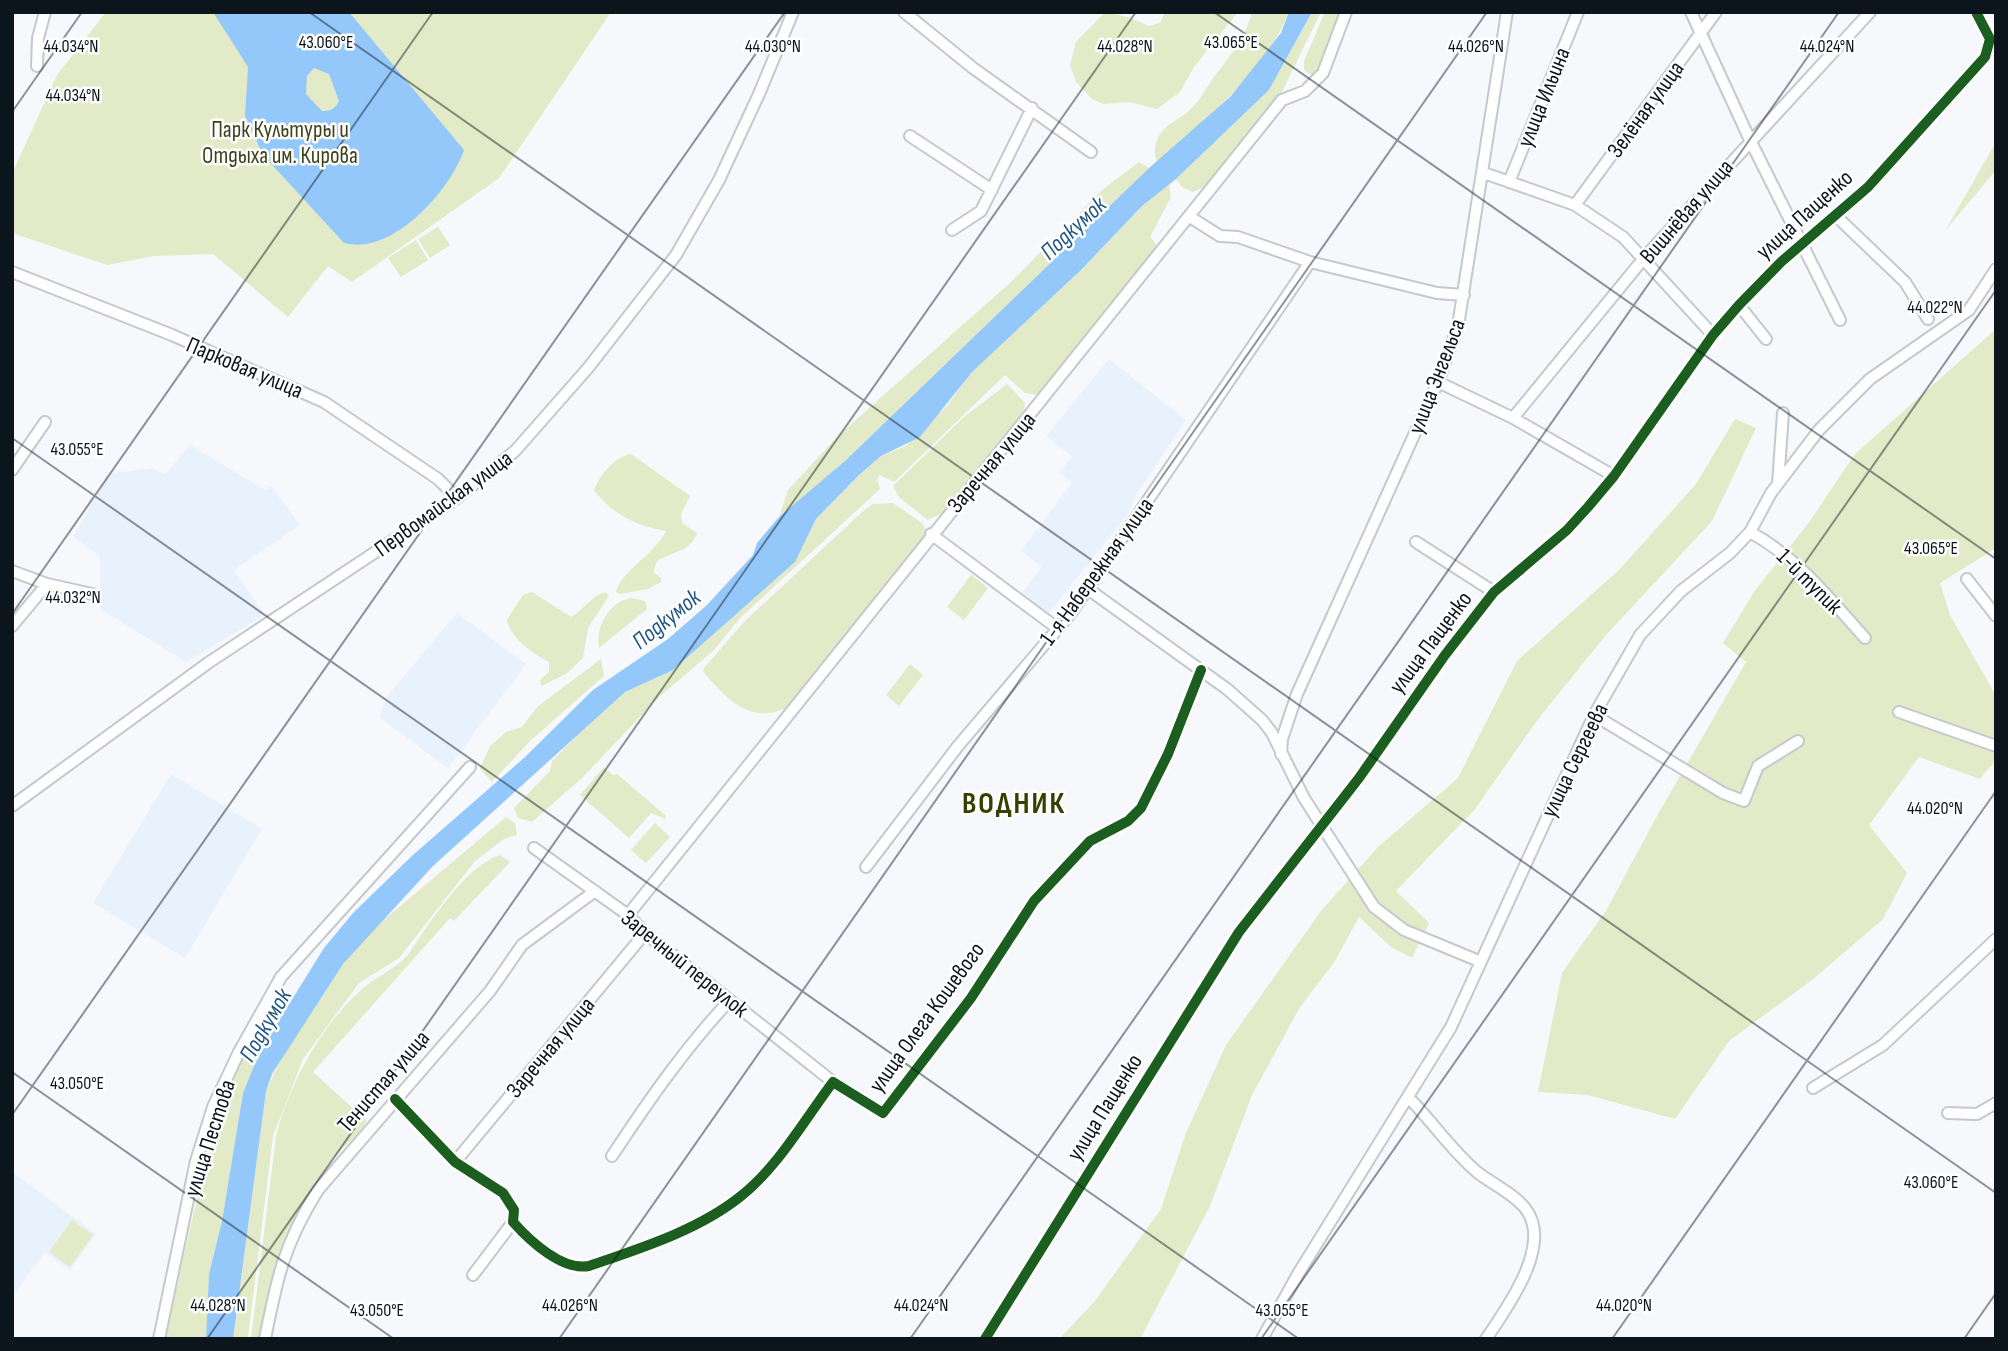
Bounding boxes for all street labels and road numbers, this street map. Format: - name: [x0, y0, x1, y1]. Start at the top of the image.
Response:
- street label: улица Ильина: [1511, 43, 1577, 151]
- street label: Зелёная улица: [1601, 56, 1690, 163]
- street label: Вишнёвая улица: [1634, 154, 1740, 270]
- street label: улица Пащенко: [1750, 164, 1859, 265]
- street label: улица Энгельса: [1402, 315, 1472, 438]
- street label: Парковая улица: [182, 331, 307, 405]
- street label: Заречная улица: [942, 407, 1042, 519]
- street label: Первомайская улица: [369, 444, 518, 563]
- street label: 1-я Набережная улица: [1034, 492, 1160, 651]
- street label: 1-й тупик: [1771, 543, 1848, 621]
- street label: улица Пащенко: [1383, 586, 1478, 699]
- street label: улица Сергеева: [1535, 699, 1615, 822]
- street label: Заречный переулок: [615, 904, 754, 1024]
- street label: улица Олега Кошевого: [863, 937, 991, 1098]
- street label: Заречная улица: [501, 992, 601, 1104]
- street label: Тенистая улица: [332, 1025, 436, 1139]
- street label: улица Пащенко: [1061, 1049, 1149, 1166]
- street label: улица Пестова: [178, 1076, 242, 1200]

